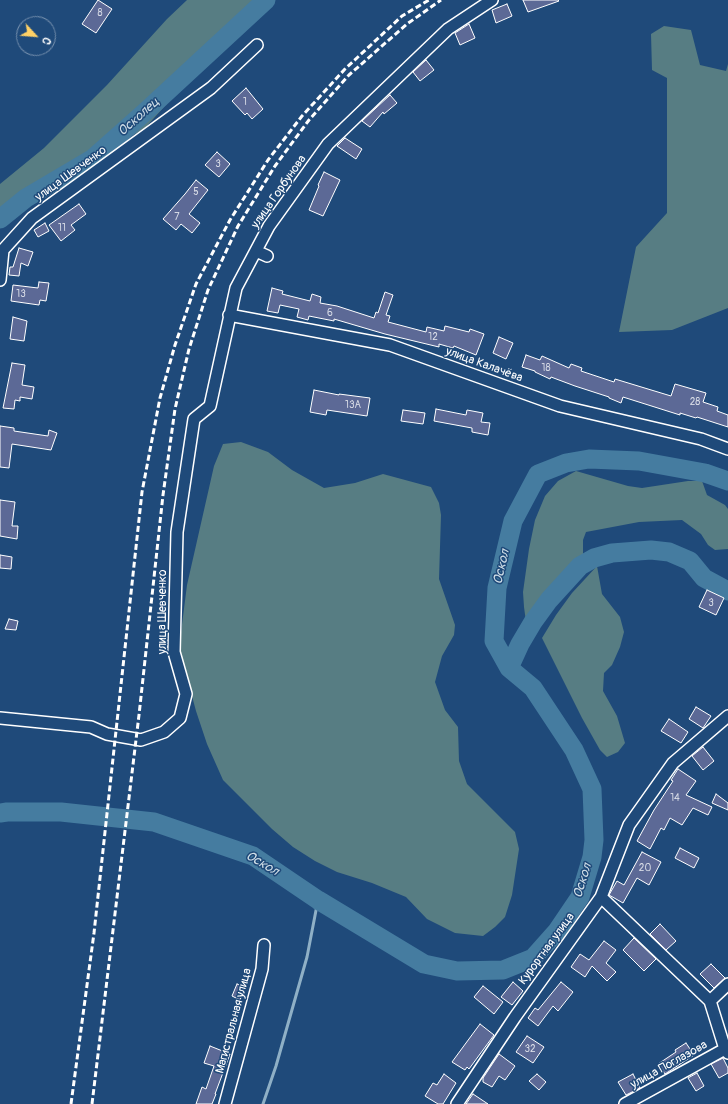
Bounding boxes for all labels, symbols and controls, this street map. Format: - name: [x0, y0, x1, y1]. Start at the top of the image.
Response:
- house number: 8: [97, 7, 103, 19]
- north arrow: [16, 16, 56, 56]
- text: С: [39, 35, 54, 47]
- water label: Осколец: [115, 94, 163, 140]
- house number: 1: [243, 96, 247, 108]
- street label: улица Шевченко: [32, 143, 110, 205]
- street label: улица Горбунова: [248, 153, 310, 231]
- house number: 3: [215, 158, 221, 170]
- house number: 5: [193, 186, 199, 198]
- house number: 7: [174, 211, 180, 223]
- house number: 11: [58, 222, 66, 234]
- house number: 13: [16, 288, 26, 300]
- house number: 6: [327, 307, 333, 319]
- house number: 12: [428, 331, 438, 343]
- street label: улица Калачёва: [444, 344, 524, 386]
- house number: 18: [542, 362, 550, 374]
- house number: 28: [690, 396, 700, 408]
- house number: 13А: [345, 399, 361, 411]
- water label: Оскол: [490, 548, 514, 586]
- street label: улица Шевченко: [156, 570, 170, 654]
- house number: 3: [708, 597, 714, 609]
- house number: 14: [670, 792, 680, 804]
- water label: Оскол: [243, 848, 281, 880]
- water label: Оскол: [570, 862, 596, 900]
- house number: 20: [639, 862, 651, 874]
- street label: Курортная улица: [516, 910, 578, 988]
- street label: Магистральная улица: [213, 967, 255, 1075]
- street label: улица Поглазова: [628, 1038, 710, 1092]
- house number: 32: [524, 1043, 536, 1055]

